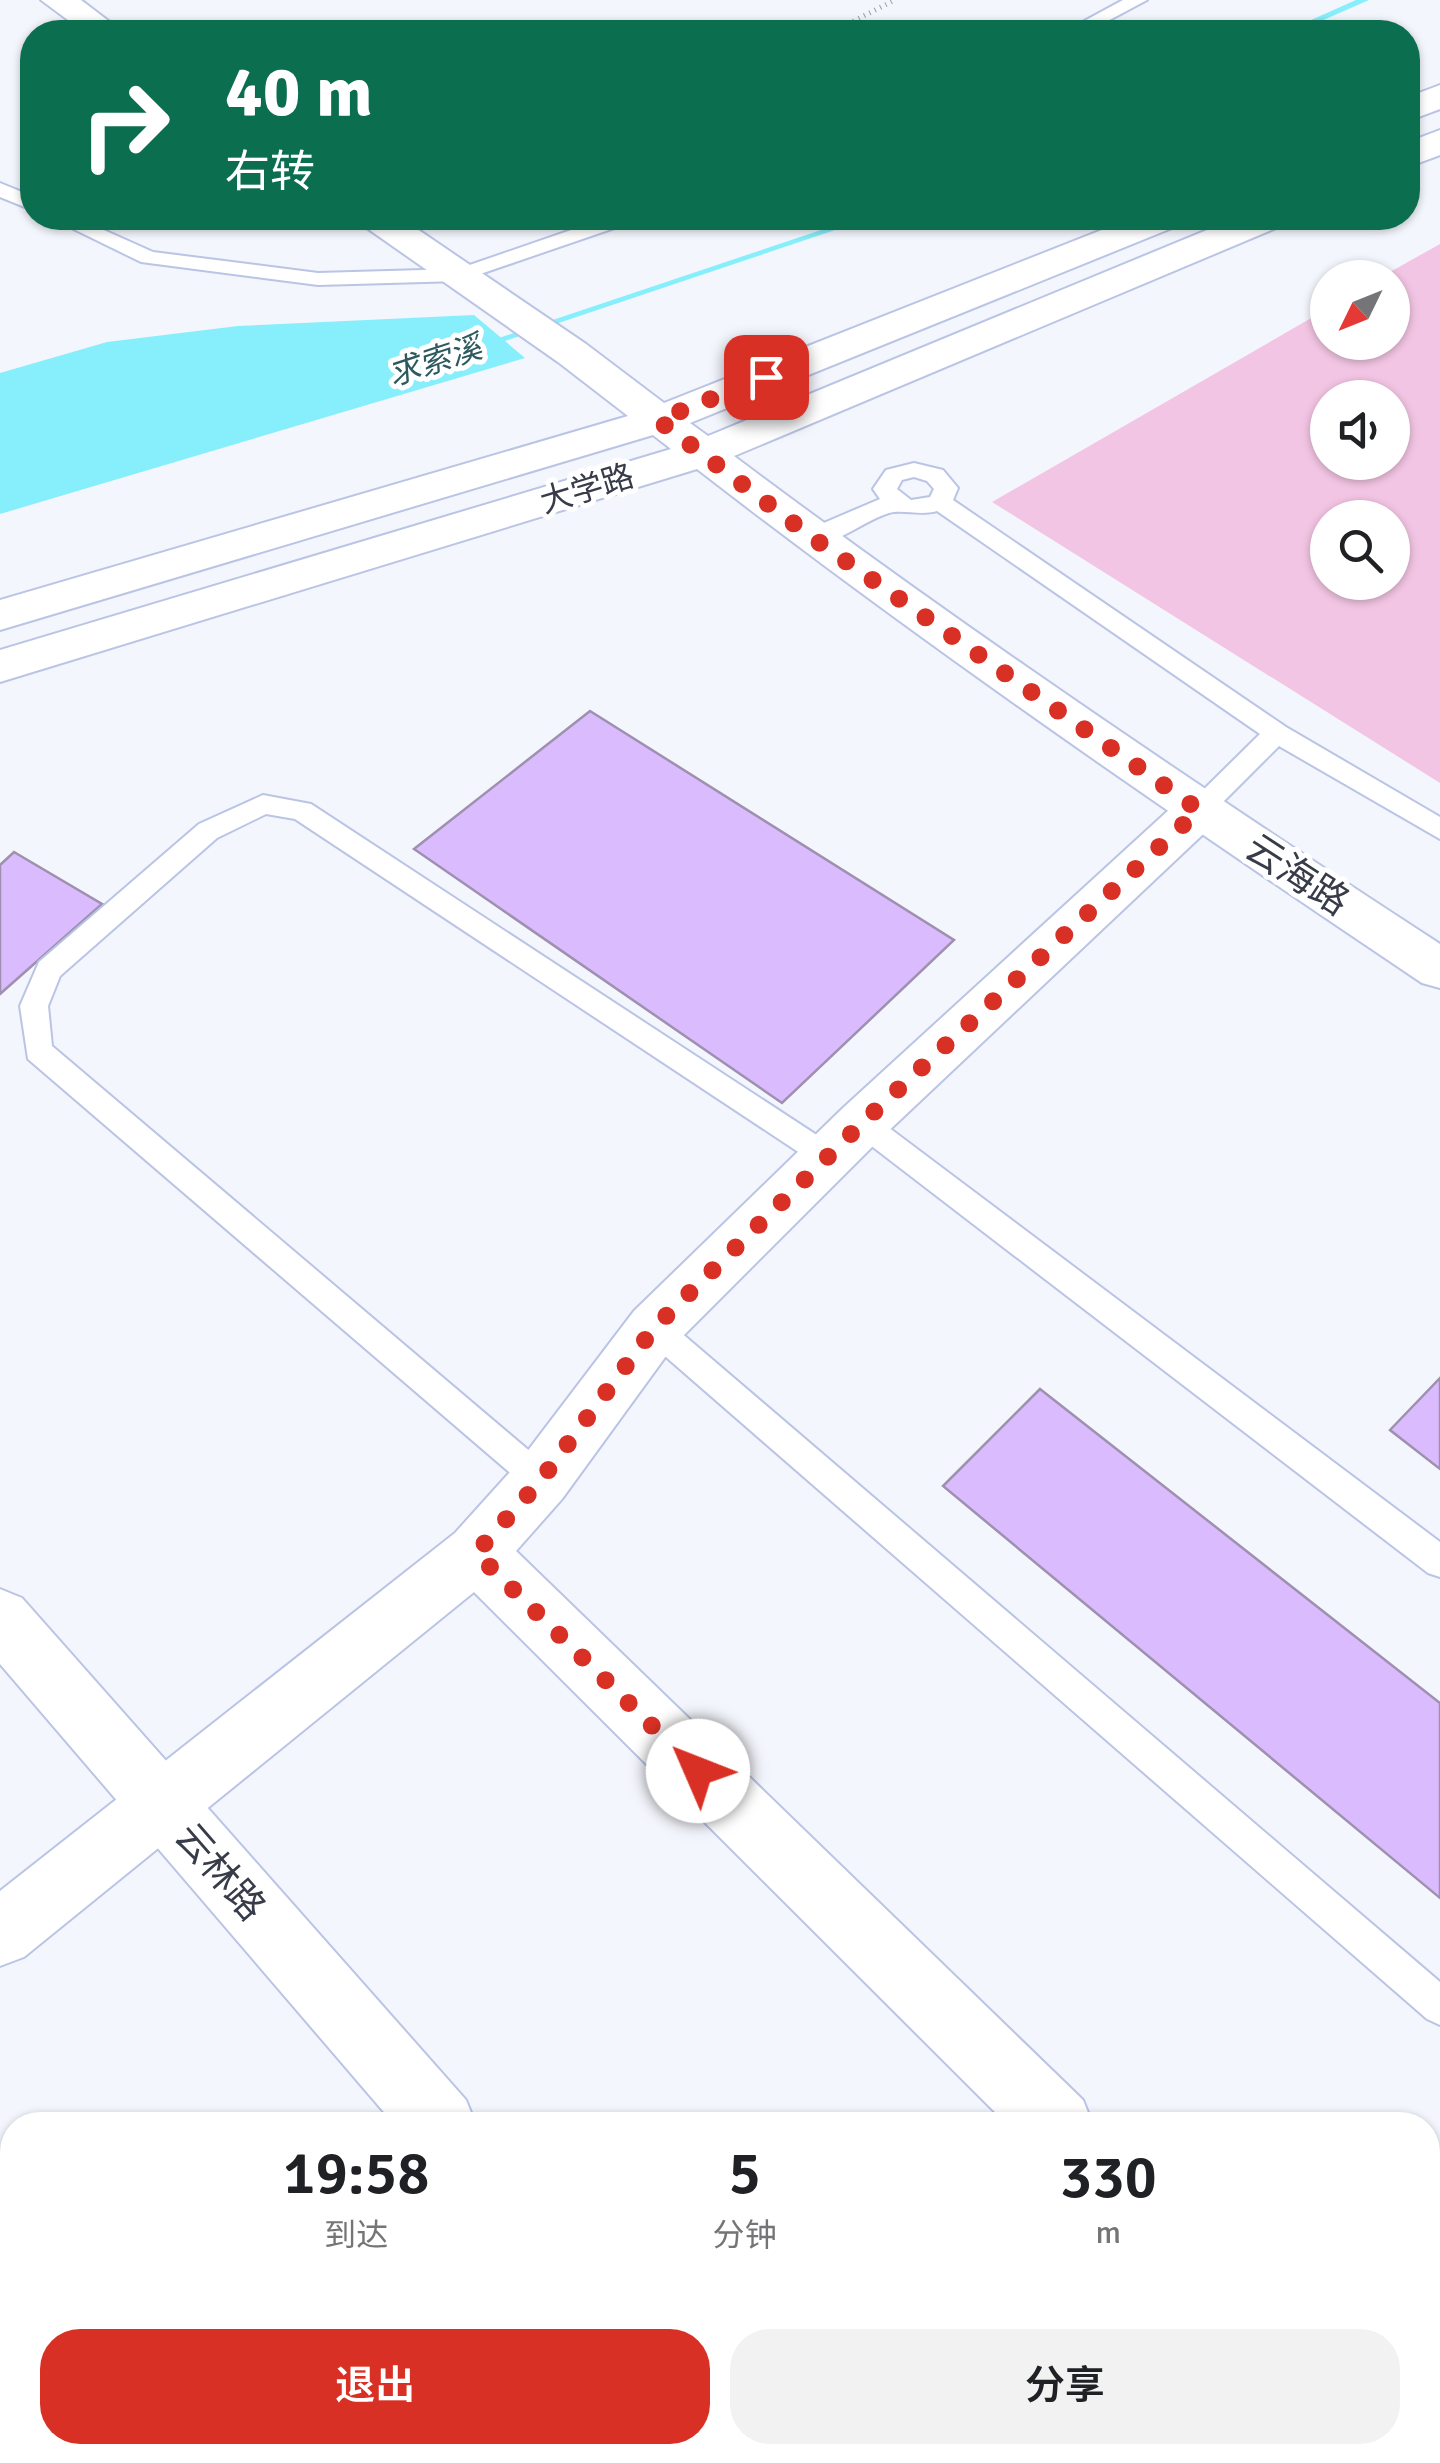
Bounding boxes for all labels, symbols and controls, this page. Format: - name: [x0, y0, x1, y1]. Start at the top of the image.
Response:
- text: 40 m: [225, 49, 373, 135]
- icon: right: [60, 60, 190, 190]
- text: 右转: [225, 145, 315, 200]
- north arrow: [1310, 260, 1410, 360]
- map controls: [1310, 260, 1410, 600]
- water label: 求索溪: [383, 327, 490, 394]
- pin: [724, 335, 809, 420]
- icon: arrive: [739, 350, 794, 405]
- button: sound: [1310, 380, 1410, 480]
- street label: 大学路: [535, 456, 639, 522]
- button: search: [1310, 500, 1410, 600]
- street label: 云海路: [1236, 824, 1358, 926]
- position arrow: [646, 1719, 750, 1823]
- street label: 云林路: [165, 1814, 275, 1930]
- text: 19:58: [283, 2137, 430, 2211]
- text: 5: [728, 2137, 761, 2211]
- text: 330: [1060, 2141, 1157, 2215]
- text: m: [1096, 2213, 1121, 2252]
- text: 到达: [324, 2216, 388, 2255]
- text: 分钟: [713, 2216, 777, 2255]
- button: 退出: [40, 2329, 710, 2444]
- button: 分享: [730, 2329, 1400, 2444]

